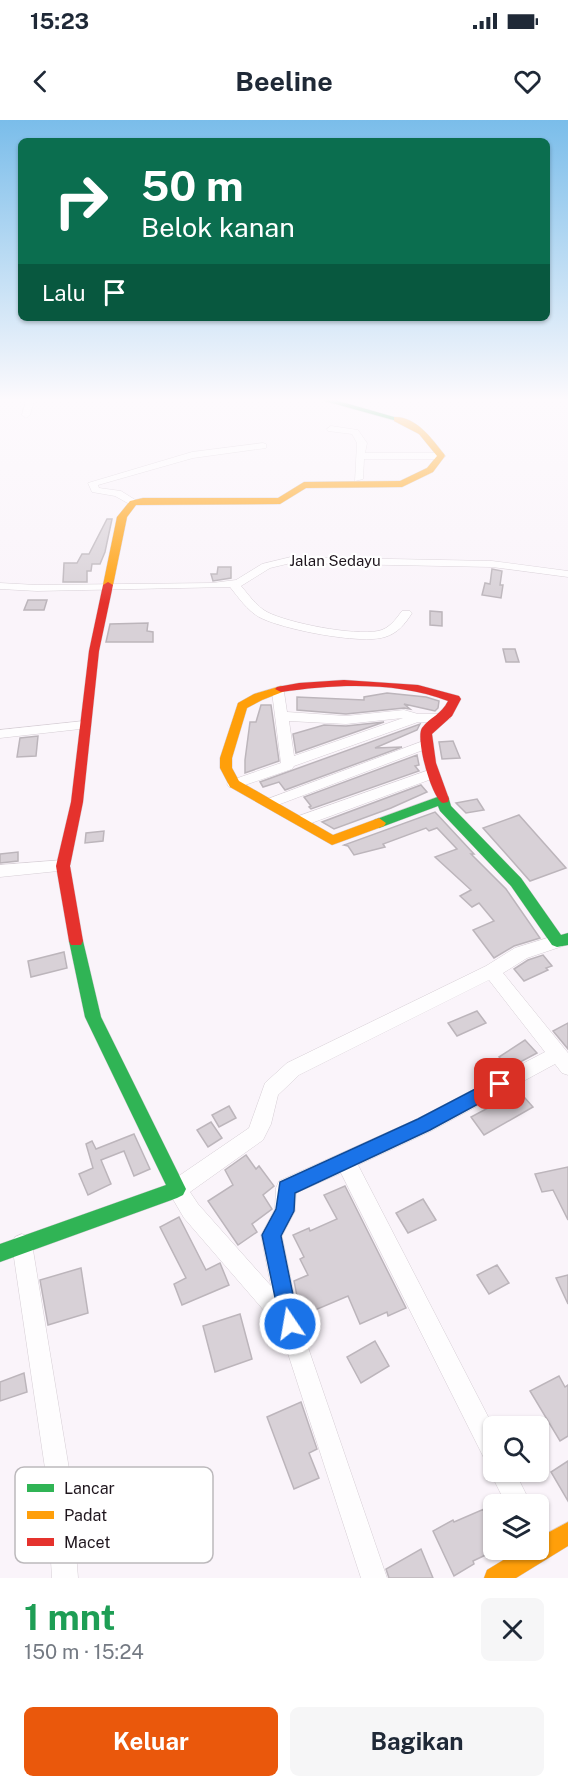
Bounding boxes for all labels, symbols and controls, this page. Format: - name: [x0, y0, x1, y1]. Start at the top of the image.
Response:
- text: 15:23: [30, 8, 89, 34]
- icon: back: [24, 65, 57, 98]
- text: Beeline: [235, 65, 333, 97]
- icon: heart: [511, 65, 544, 98]
- text: 50 m: [141, 161, 244, 210]
- icon: right: [42, 162, 120, 240]
- text: Belok kanan: [141, 211, 295, 243]
- icon: arrive: [98, 276, 131, 309]
- text: Lalu: [42, 280, 86, 306]
- street label: Jalan Sedayu: [289, 552, 381, 569]
- pin: [474, 1058, 525, 1109]
- icon: arrive: [483, 1067, 516, 1100]
- position arrow: [258, 1292, 322, 1356]
- map controls: [483, 1416, 549, 1560]
- button: search: [483, 1416, 549, 1482]
- legend: [15, 1467, 213, 1563]
- text: Lancar: [64, 1479, 115, 1498]
- button: layers: [483, 1494, 549, 1560]
- text: Padat: [64, 1506, 107, 1525]
- text: Macet: [64, 1533, 111, 1552]
- text: 1 mnt: [24, 1596, 115, 1638]
- button: close: [481, 1598, 544, 1661]
- text: 150 m · 15:24: [24, 1640, 144, 1664]
- button: Keluar: [24, 1707, 278, 1776]
- button: Bagikan: [290, 1707, 544, 1776]

